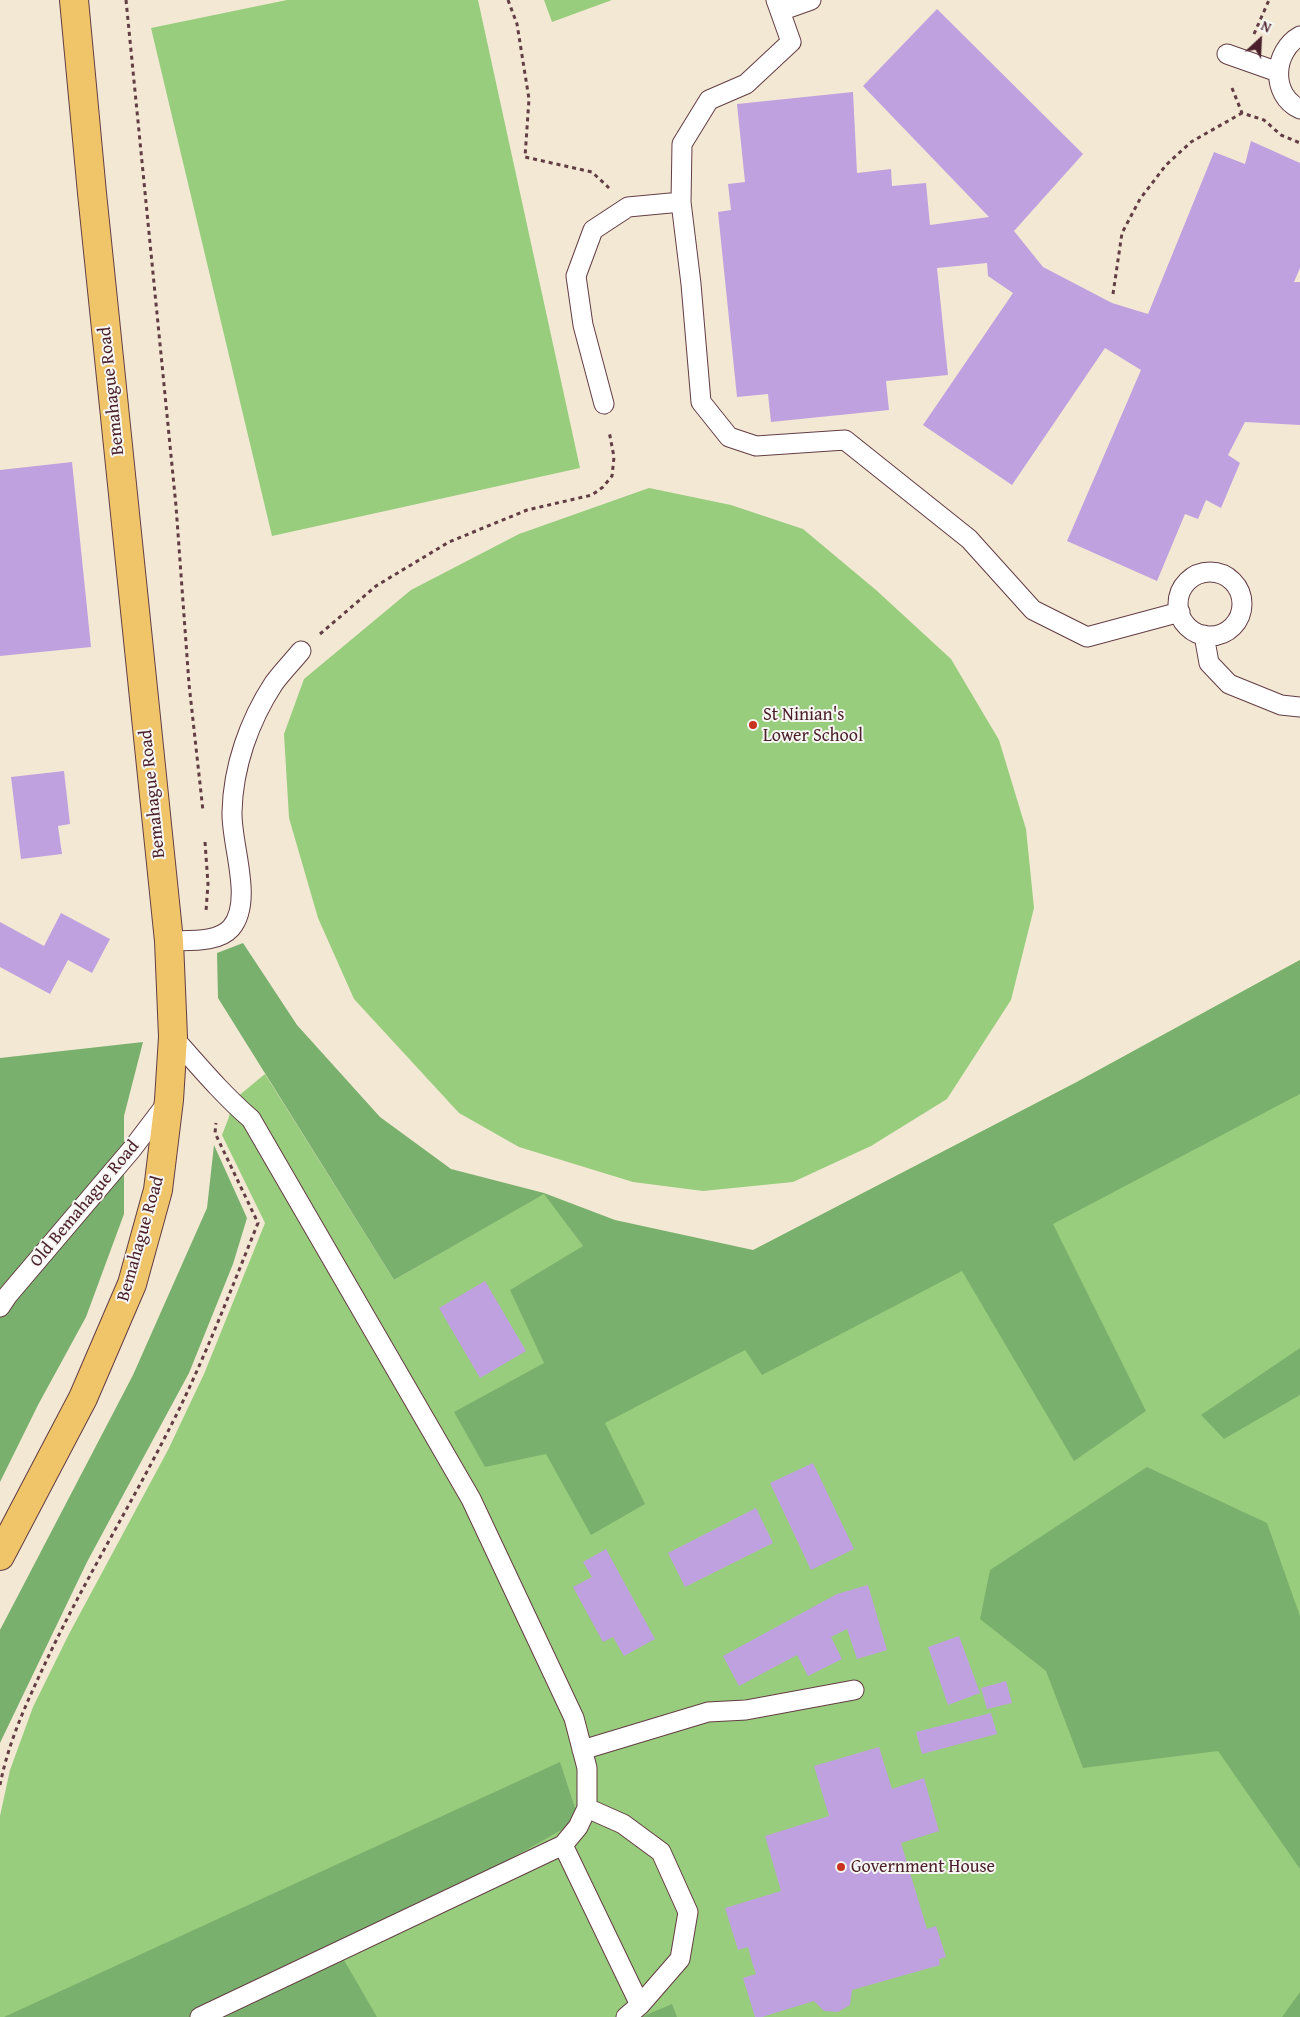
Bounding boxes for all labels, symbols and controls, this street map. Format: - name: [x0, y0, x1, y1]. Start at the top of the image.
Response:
- north arrow: [1235, 15, 1285, 65]
- text: N: [1258, 15, 1275, 37]
- street label: Bemahague Road: [95, 326, 129, 456]
- place label: St Ninian's Lower School: [763, 704, 863, 746]
- marker: St Ninian's Lower School: [747, 719, 759, 731]
- street label: Bemahague Road: [136, 729, 170, 859]
- street label: Old Bemahague Road: [26, 1136, 144, 1272]
- street label: Bemahague Road: [113, 1174, 169, 1304]
- place label: Government House: [851, 1856, 995, 1878]
- marker: Government House: [835, 1861, 847, 1873]

